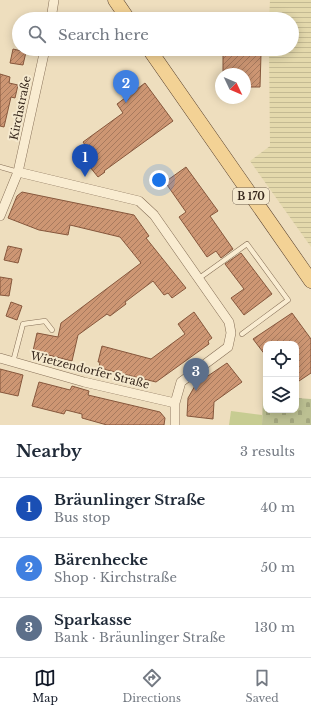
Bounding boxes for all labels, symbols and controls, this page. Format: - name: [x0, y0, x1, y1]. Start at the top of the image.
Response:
- search box: [12, 12, 299, 56]
- icon: search: [26, 23, 48, 45]
- text: Search here: [58, 25, 149, 44]
- north arrow: [215, 68, 251, 104]
- pin: 2: [113, 70, 139, 103]
- street label: Kirchstraße: [6, 75, 34, 141]
- pin: 1: [72, 144, 98, 177]
- your location: [149, 170, 169, 190]
- road number: B 170: [233, 188, 269, 204]
- map controls: [263, 341, 299, 413]
- button: locate: [263, 341, 299, 377]
- street label: Wietzendorfer Straße: [28, 348, 151, 392]
- pin: 3: [183, 358, 209, 391]
- button: layers: [263, 377, 299, 413]
- text: Nearby: [16, 441, 82, 462]
- text: 3 results: [240, 443, 295, 460]
- text: Bräunlinger Straße: [54, 490, 205, 509]
- text: 1: [26, 499, 32, 516]
- text: 40 m: [260, 499, 295, 516]
- text: Bus stop: [54, 509, 110, 526]
- text: Bärenhecke: [54, 550, 148, 569]
- text: 2: [25, 559, 33, 576]
- text: 50 m: [261, 559, 295, 576]
- text: Shop · Kirchstraße: [54, 569, 177, 586]
- text: Sparkasse: [54, 610, 132, 629]
- text: 3: [25, 619, 33, 636]
- text: 130 m: [254, 619, 295, 636]
- text: Bank · Bräunlinger Straße: [54, 629, 226, 646]
- tab: Map: [32, 667, 58, 705]
- tab: Directions: [122, 667, 181, 705]
- tab: Saved: [246, 667, 279, 705]

